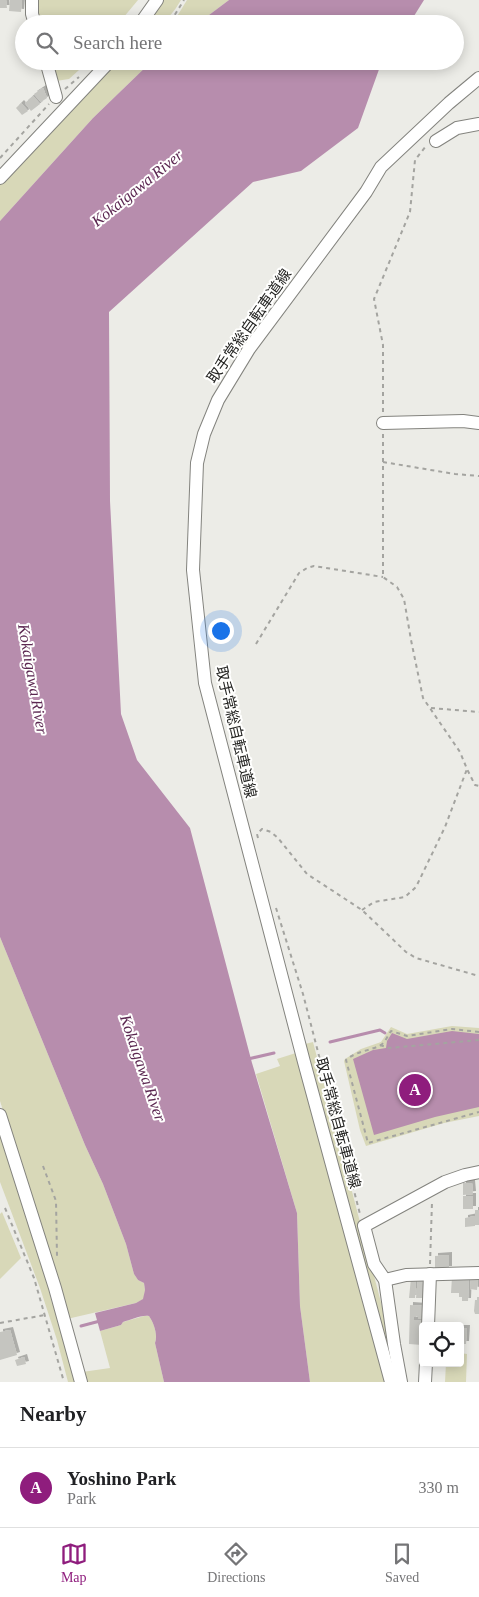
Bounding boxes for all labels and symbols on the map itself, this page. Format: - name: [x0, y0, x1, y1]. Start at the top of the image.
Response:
- water label: Kokaigawa River: [88, 146, 187, 231]
- street label: 取手常総自転車道線: [204, 266, 294, 386]
- your location: [208, 618, 234, 644]
- water label: Kokaigawa River: [14, 622, 51, 736]
- street label: 取手常総自転車道線: [213, 664, 259, 800]
- water label: Kokaigawa River: [116, 1012, 169, 1125]
- street label: 取手常総自転車道線: [313, 1056, 363, 1190]
- pin: A: [399, 1071, 431, 1109]

